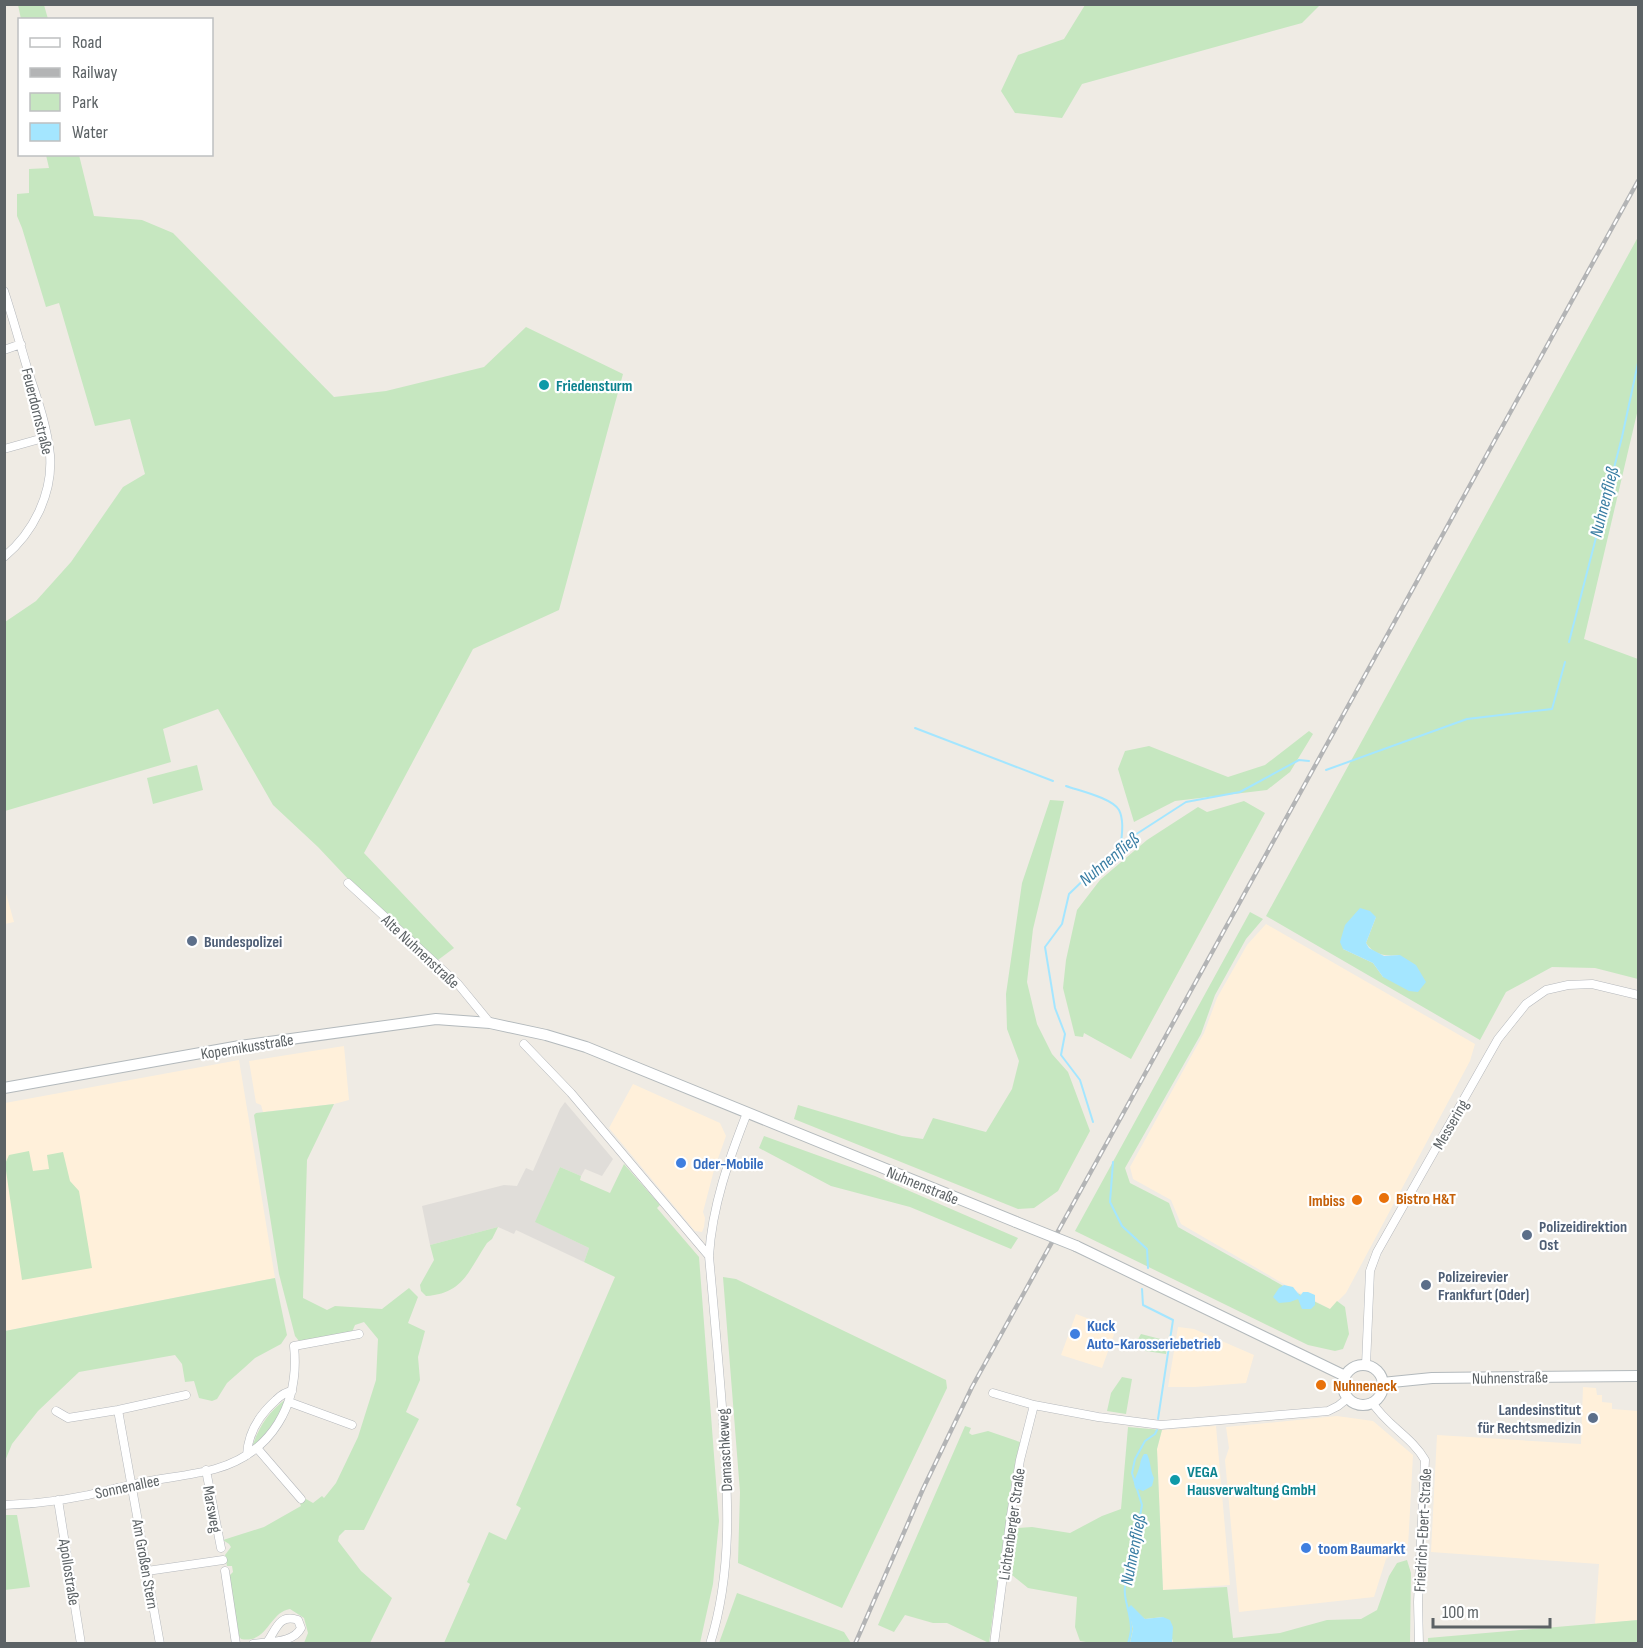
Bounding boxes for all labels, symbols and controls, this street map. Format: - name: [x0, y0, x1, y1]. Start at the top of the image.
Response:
- legend: [18, 18, 213, 156]
- text: Road: [72, 32, 102, 53]
- text: Railway: [72, 62, 117, 83]
- text: Park: [72, 92, 98, 113]
- text: Water: [72, 122, 108, 143]
- street label: Feuerdornstraße: [17, 366, 56, 457]
- place label: Friedensturm: [556, 377, 632, 396]
- marker: Friedensturm: [537, 378, 551, 392]
- water label: Nuhnenfließ: [1586, 465, 1623, 539]
- water label: Nuhnenfließ: [1075, 828, 1144, 890]
- street label: Alte Nuhnenstraße: [376, 910, 463, 993]
- place label: Bundespolizei: [204, 933, 282, 952]
- marker: Bundespolizei: [185, 934, 199, 948]
- street label: Kopernikusstraße: [199, 1031, 295, 1064]
- street label: Messering: [1429, 1096, 1473, 1153]
- place label: Oder-Mobile: [693, 1155, 764, 1174]
- marker: Oder-Mobile: [674, 1156, 688, 1170]
- street label: Nuhnenstraße: [884, 1163, 961, 1209]
- place label: Bistro H&T: [1396, 1190, 1456, 1209]
- marker: Bistro H&T: [1377, 1191, 1391, 1205]
- place label: Imbiss: [1308, 1192, 1345, 1211]
- marker: Imbiss: [1350, 1193, 1364, 1207]
- place label: Polizeidirektion Ost: [1539, 1218, 1627, 1255]
- marker: Polizeidirektion Ost: [1520, 1228, 1534, 1242]
- place label: Polizeirevier Frankfurt (Oder): [1438, 1268, 1529, 1305]
- marker: Polizeirevier Frankfurt (Oder): [1419, 1278, 1433, 1292]
- place label: Kuck Auto-Karosseriebetrieb: [1086, 1317, 1221, 1354]
- marker: Kuck Auto-Karosseriebetrieb: [1068, 1327, 1082, 1341]
- street label: Nuhnenstraße: [1472, 1368, 1548, 1389]
- place label: Nuhneneck: [1333, 1377, 1397, 1396]
- marker: Nuhneneck: [1314, 1378, 1328, 1392]
- place label: Landesinstitut für Rechtsmedizin: [1477, 1401, 1581, 1438]
- street label: Damaschkeweg: [714, 1408, 737, 1492]
- marker: Landesinstitut für Rechtsmedizin: [1586, 1411, 1600, 1425]
- place label: VEGA Hausverwaltung GmbH: [1187, 1463, 1316, 1500]
- street label: Lichtenberger Straße: [995, 1467, 1030, 1581]
- street label: Friedrich-Ebert-Straße: [1411, 1468, 1436, 1592]
- street label: Sonnenallee: [93, 1471, 161, 1504]
- marker: VEGA Hausverwaltung GmbH: [1168, 1473, 1182, 1487]
- street label: Marsweg: [198, 1484, 225, 1534]
- water label: Nuhnenfließ: [1116, 1513, 1151, 1587]
- street label: Am Großen Stern: [127, 1517, 162, 1611]
- street label: Apollostraße: [54, 1537, 83, 1607]
- place label: toom Baumarkt: [1318, 1540, 1406, 1559]
- marker: toom Baumarkt: [1299, 1541, 1313, 1555]
- scale bar: [1433, 1591, 1550, 1629]
- text: 100 m: [1442, 1602, 1479, 1623]

